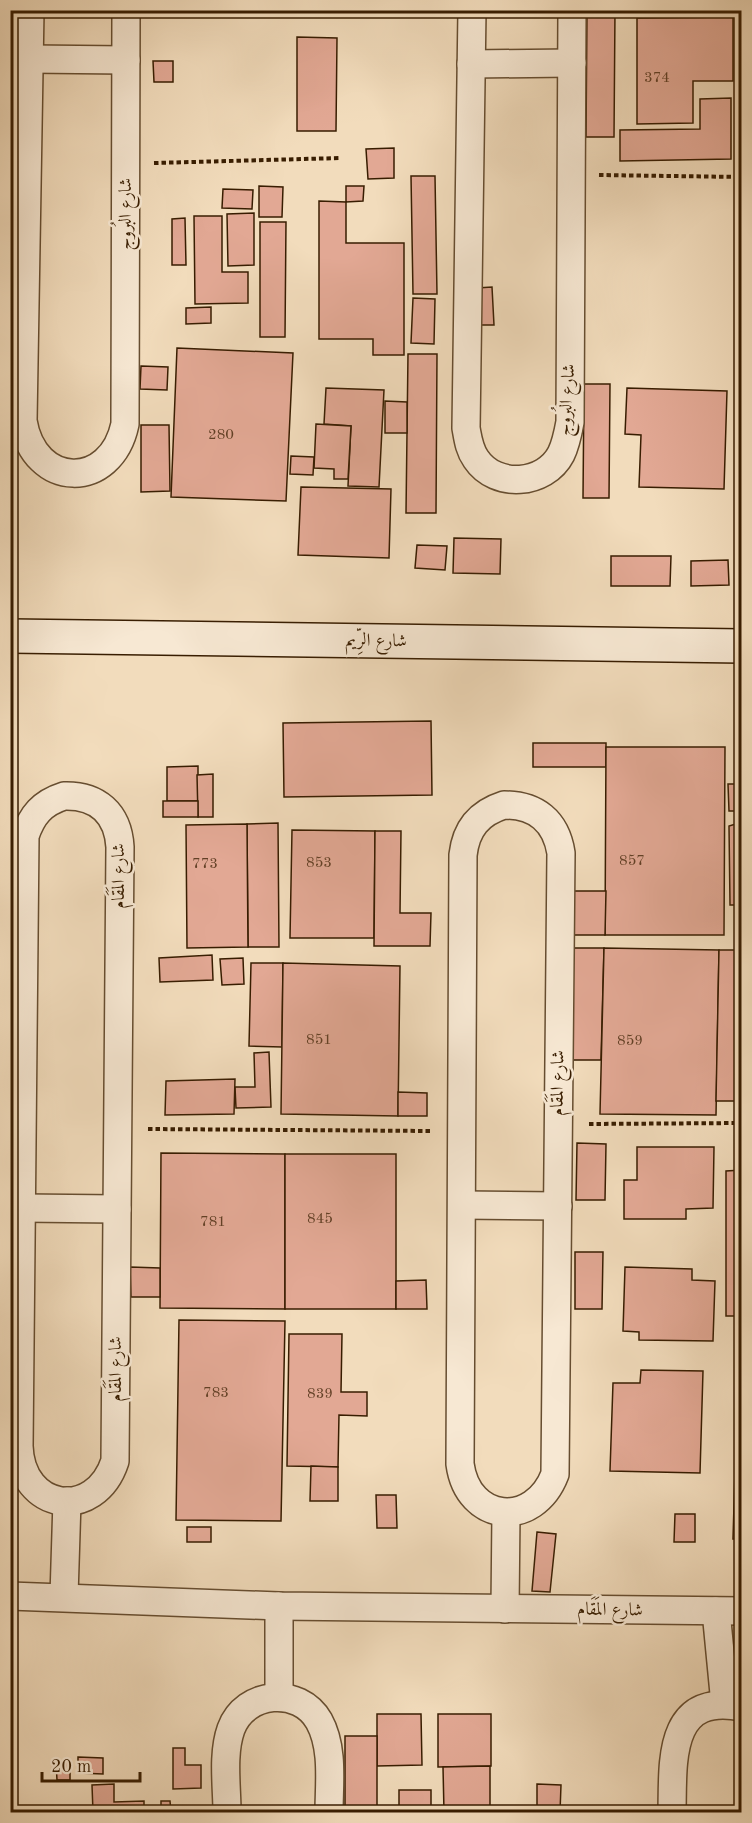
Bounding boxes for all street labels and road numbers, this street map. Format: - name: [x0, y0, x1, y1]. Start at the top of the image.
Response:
- street label: شارع البُروج: [110, 178, 141, 250]
- street label: شارع البُروج: [549, 363, 584, 437]
- street label: شارع الرِّيم: [345, 627, 407, 657]
- street label: شارع المَقَام: [105, 843, 134, 909]
- street label: شارع المَقَام: [543, 1050, 574, 1116]
- street label: شارع المَقَام: [102, 1336, 131, 1402]
- street label: شارع المَقَام: [577, 1595, 643, 1626]

